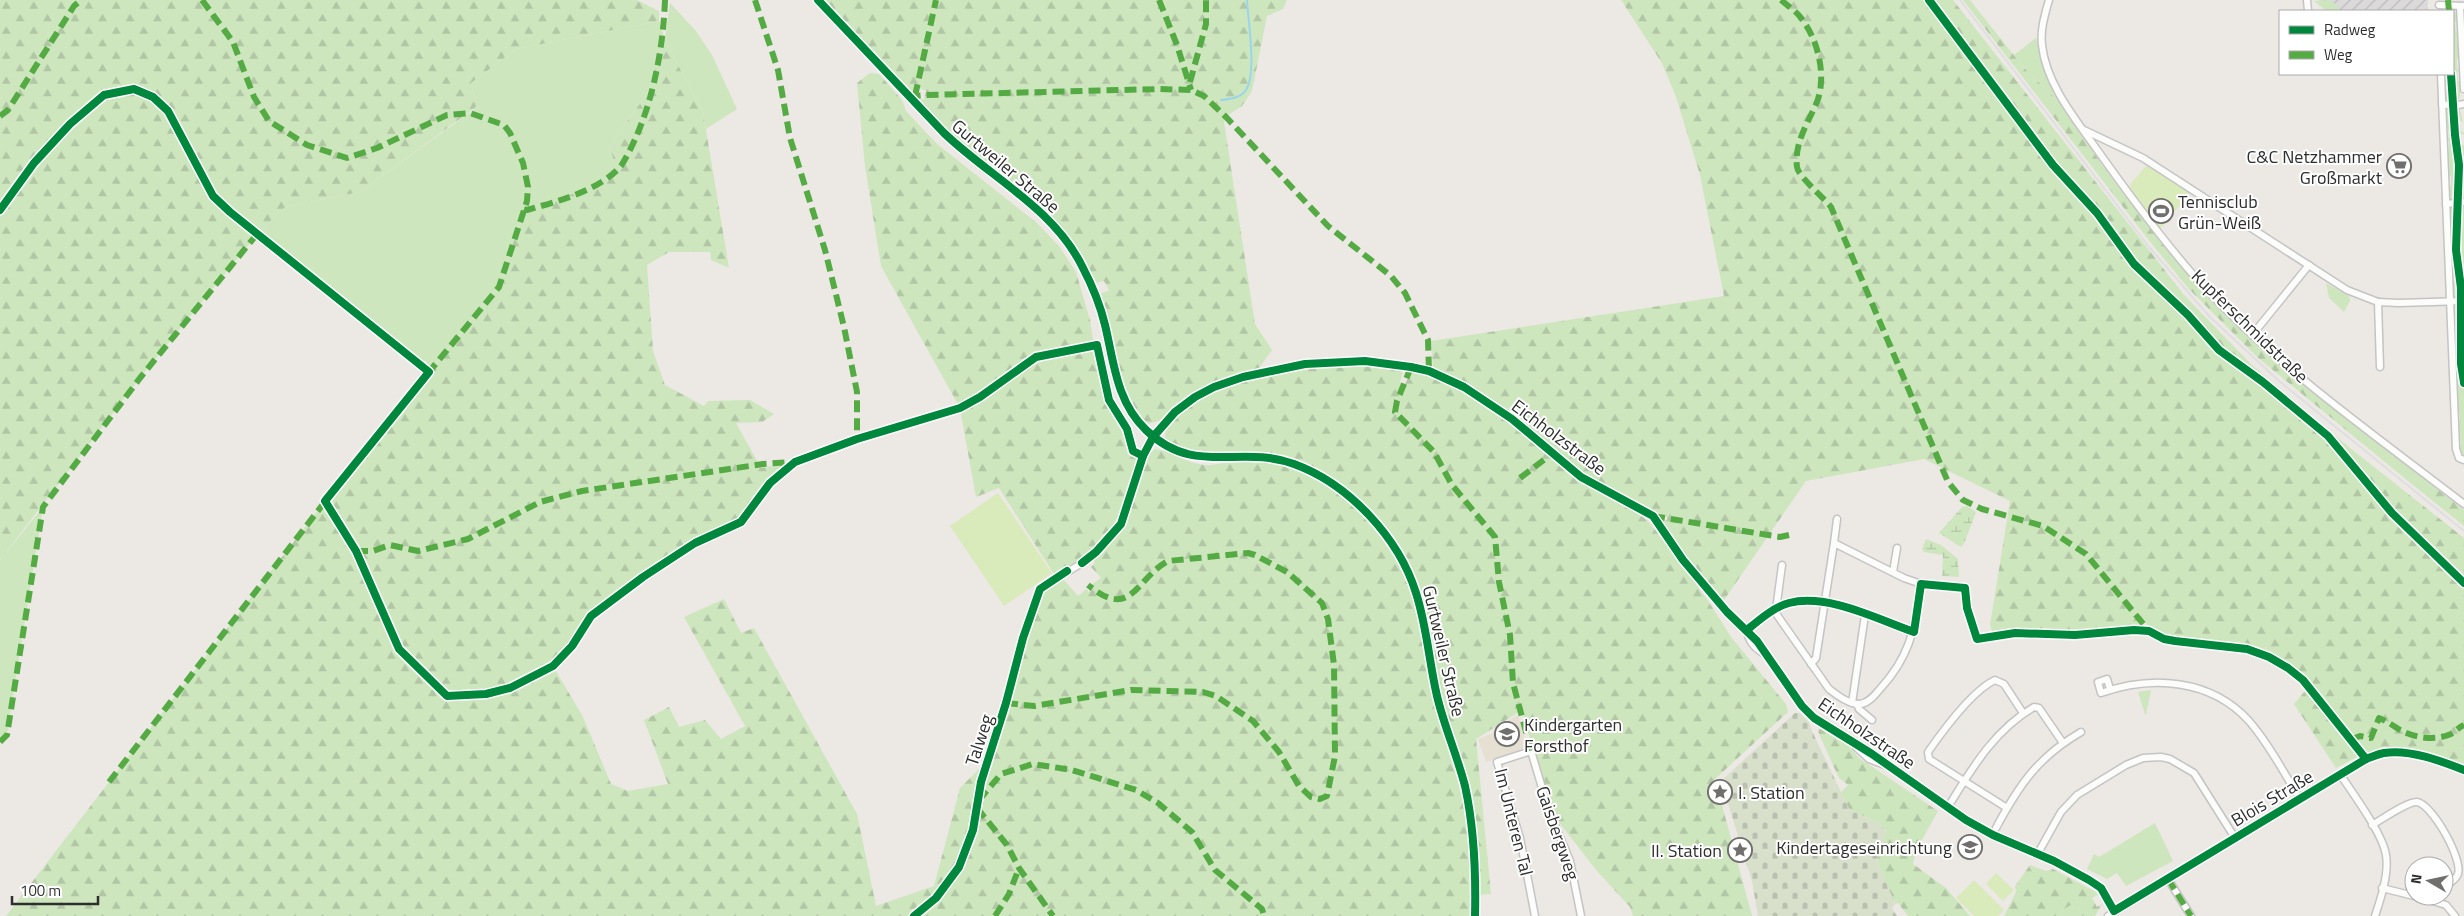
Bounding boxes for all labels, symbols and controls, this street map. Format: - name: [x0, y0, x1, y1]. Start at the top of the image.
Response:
- legend: [2279, 10, 2454, 75]
- text: Radweg: [2324, 18, 2376, 41]
- text: Weg: [2324, 43, 2353, 66]
- street label: Gurtweiler Straße: [946, 113, 1066, 219]
- place label: C&C Netzhammer Großmarkt: [2246, 143, 2383, 191]
- supermarket icon: C&C Netzhammer Großmarkt: [2386, 153, 2412, 179]
- place label: Tennisclub Grün-Weiß: [2178, 188, 2261, 236]
- sports icon: Tennisclub Grün-Weiß: [2148, 198, 2174, 224]
- street label: Kupferschmidstraße: [2185, 263, 2315, 389]
- street label: Eichholzstraße: [1506, 392, 1612, 482]
- street label: Gurtweiler Straße: [1416, 583, 1472, 719]
- street label: Eichholzstraße: [1813, 690, 1921, 776]
- street label: Talweg: [958, 711, 1000, 769]
- place label: Kindergarten Forsthof: [1524, 711, 1622, 759]
- school or university icon: Kindergarten Forsthof: [1494, 721, 1520, 747]
- street label: Blois Straße: [2226, 763, 2318, 833]
- street label: Im Unteren Tal: [1488, 765, 1540, 879]
- place icon: I. Station: [1707, 779, 1733, 805]
- place label: I. Station: [1738, 779, 1805, 806]
- street label: Gaisbergweg: [1529, 782, 1587, 884]
- place label: Kindertageseinrichtung: [1776, 834, 1952, 861]
- school or university icon: Kindertageseinrichtung: [1957, 834, 1983, 860]
- place label: II. Station: [1651, 837, 1722, 864]
- place icon: II. Station: [1727, 837, 1753, 863]
- north arrow: [2404, 856, 2454, 906]
- text: N: [2405, 872, 2427, 885]
- scale bar: [12, 874, 99, 906]
- text: 100 m: [20, 879, 61, 902]

